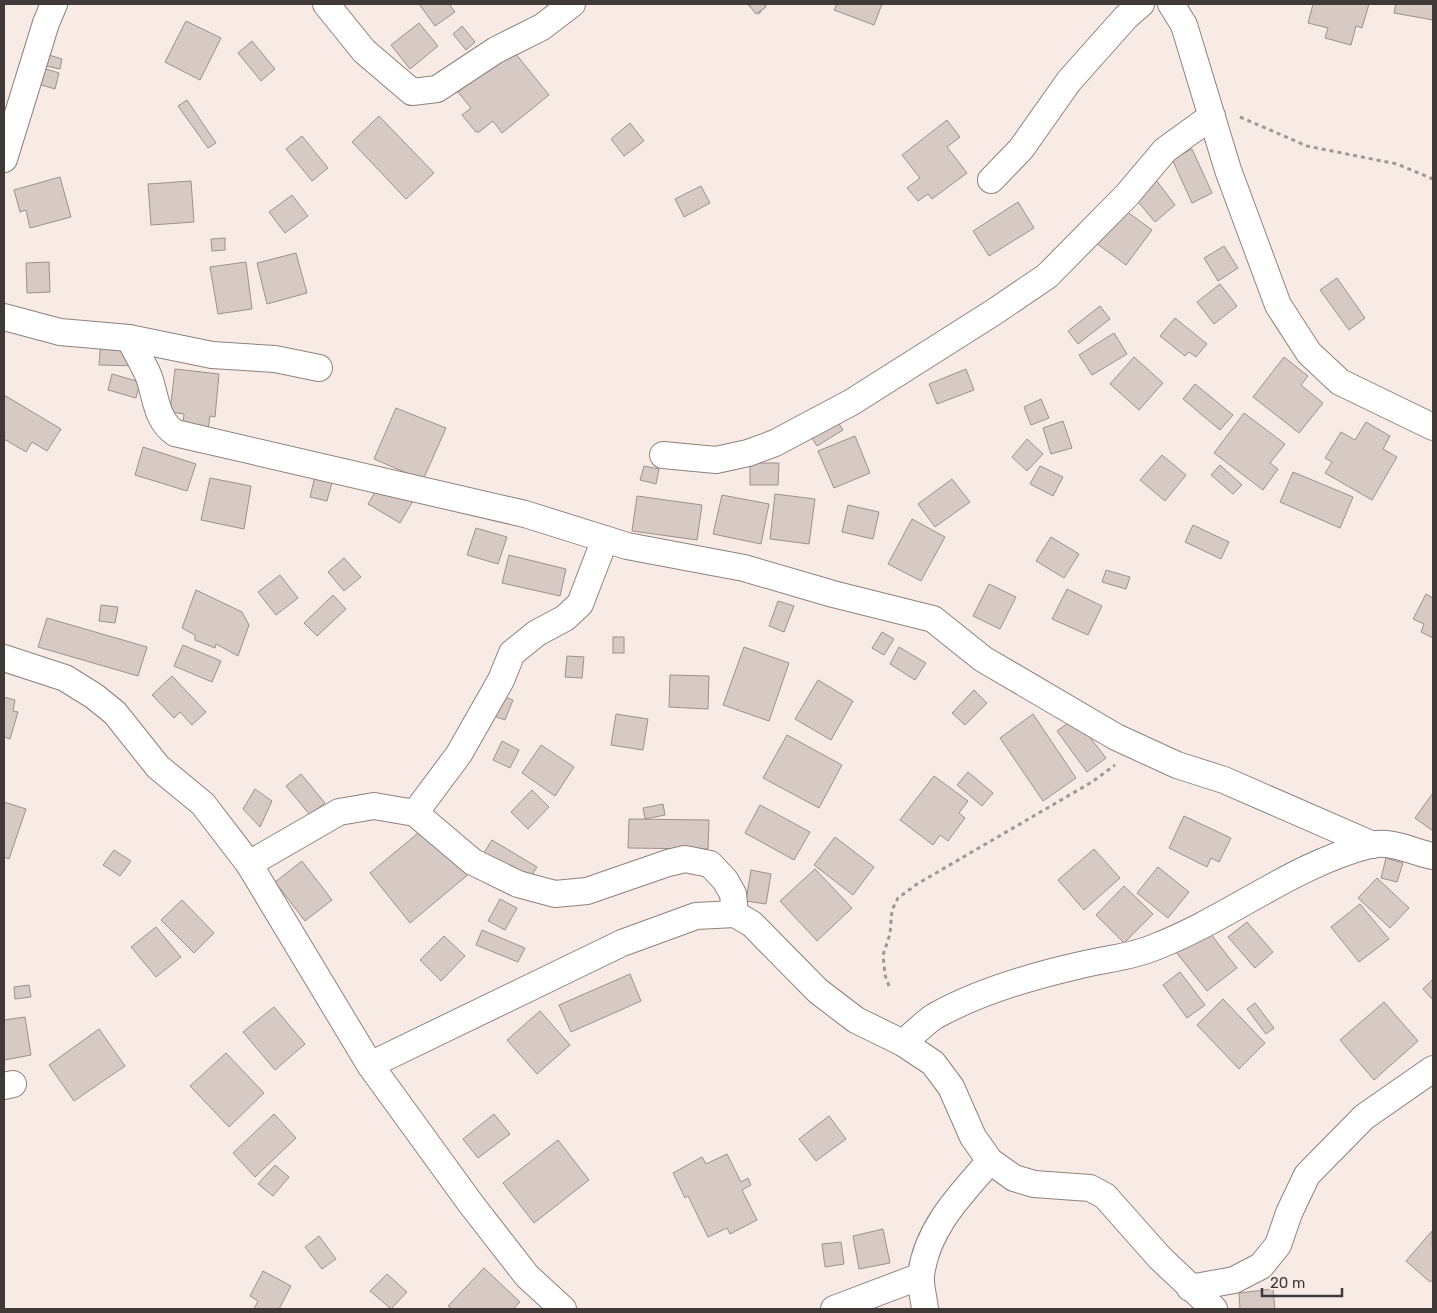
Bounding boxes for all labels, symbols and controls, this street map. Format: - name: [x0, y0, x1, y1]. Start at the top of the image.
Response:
- scale bar: [1262, 1266, 1342, 1298]
- text: 20 m: [1270, 1274, 1305, 1292]

